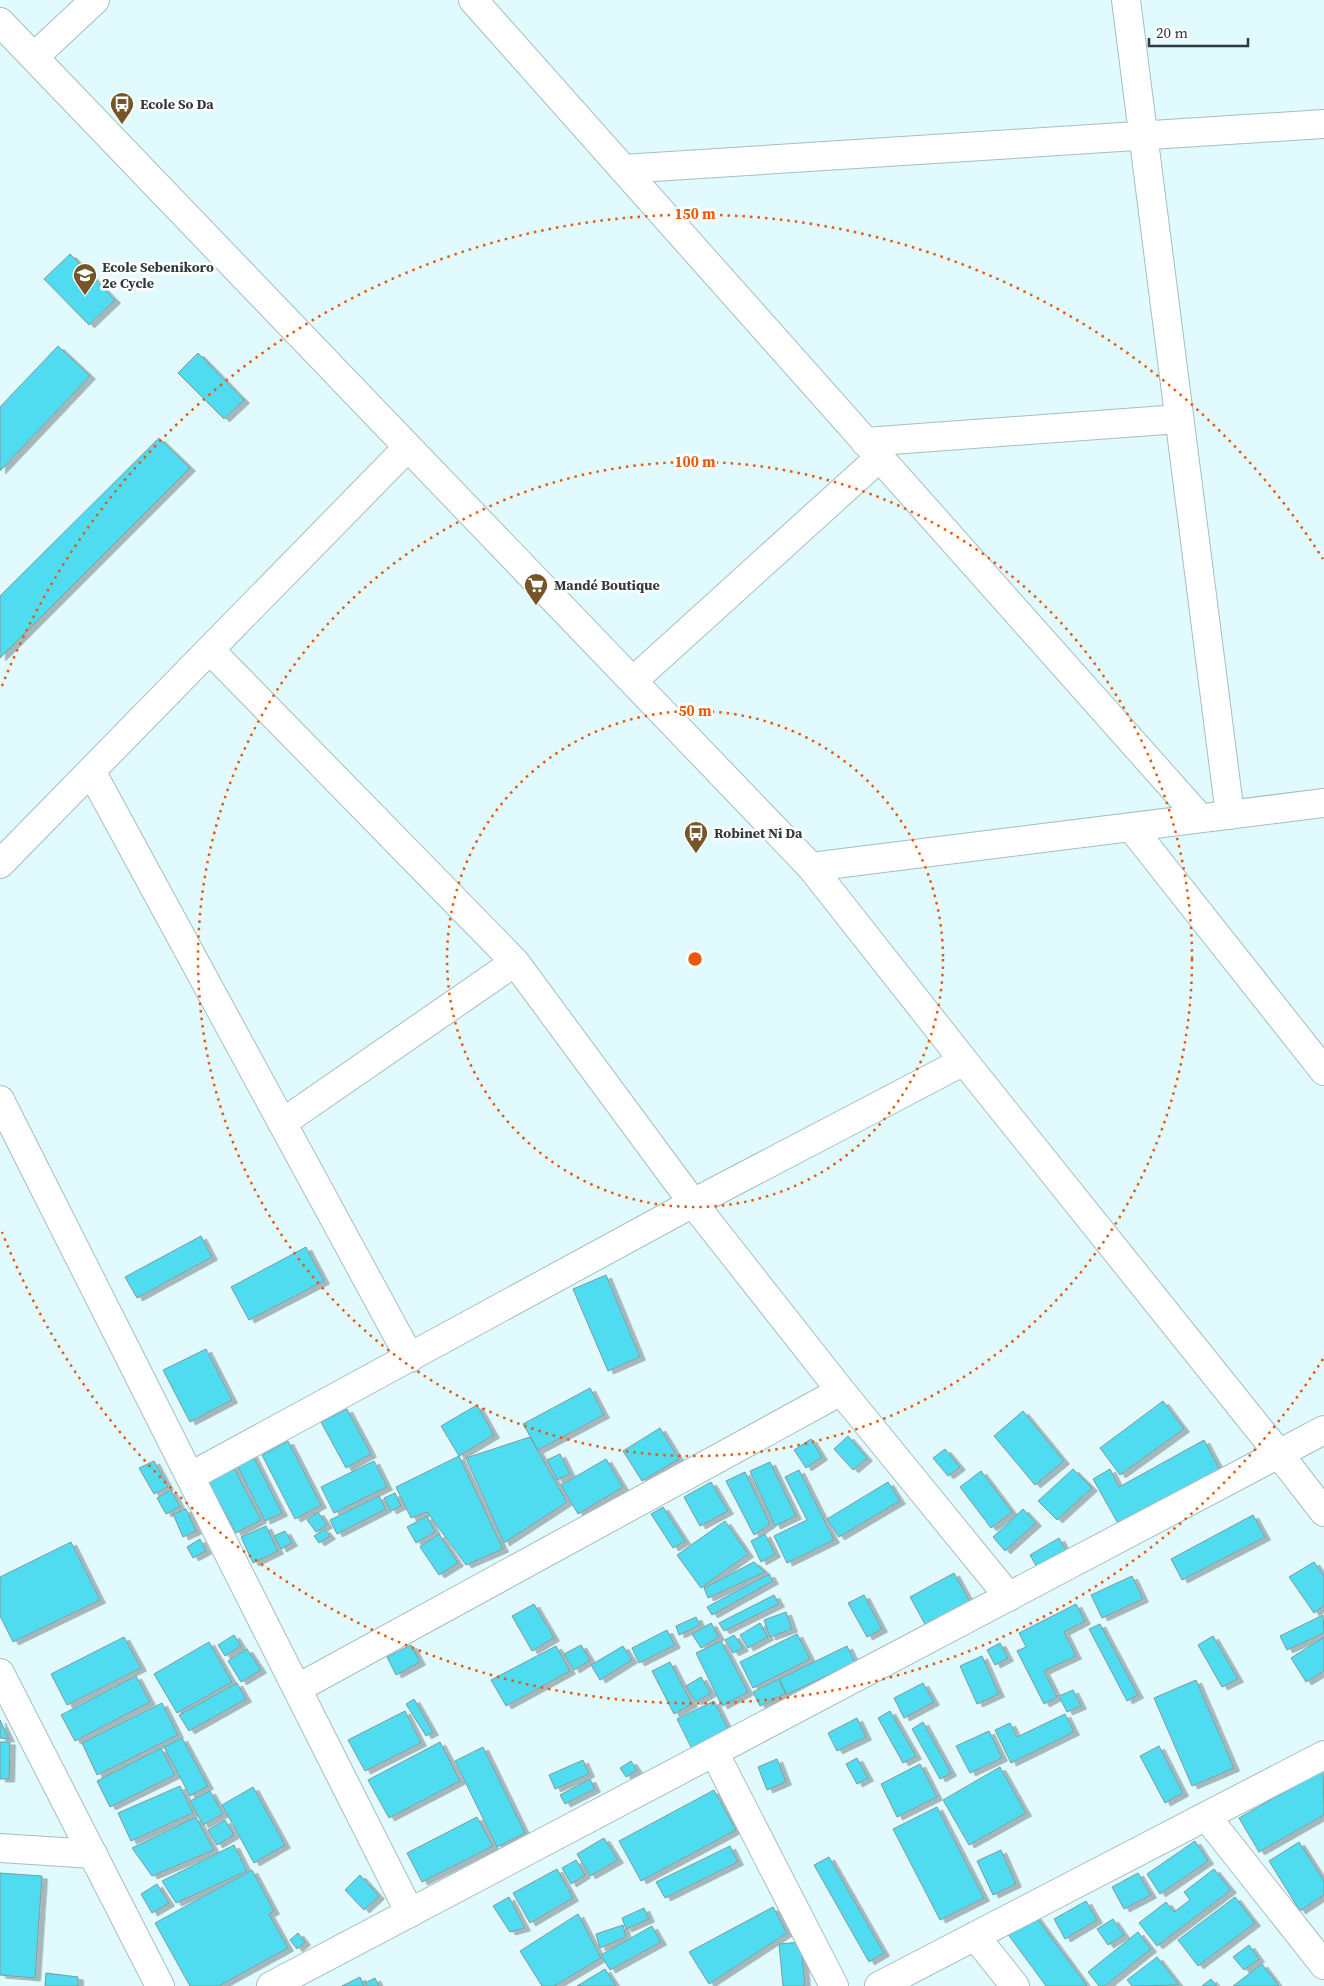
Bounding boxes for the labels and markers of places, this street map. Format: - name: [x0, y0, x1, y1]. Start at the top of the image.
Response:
- bus stop icon: Ecole So Da: [109, 91, 135, 125]
- place label: Ecole So Da: [140, 94, 214, 114]
- place label: Ecole Sebenikoro 2e Cycle: [102, 257, 214, 293]
- school or university icon: Ecole Sebenikoro 2e Cycle: [72, 262, 98, 296]
- supermarket icon: Mandé Boutique: [523, 572, 549, 606]
- place label: Mandé Boutique: [554, 575, 660, 595]
- bus stop icon: Robinet Ni Da: [683, 820, 709, 854]
- place label: Robinet Ni Da: [714, 823, 803, 843]
- centre of rings: [686, 950, 704, 968]

